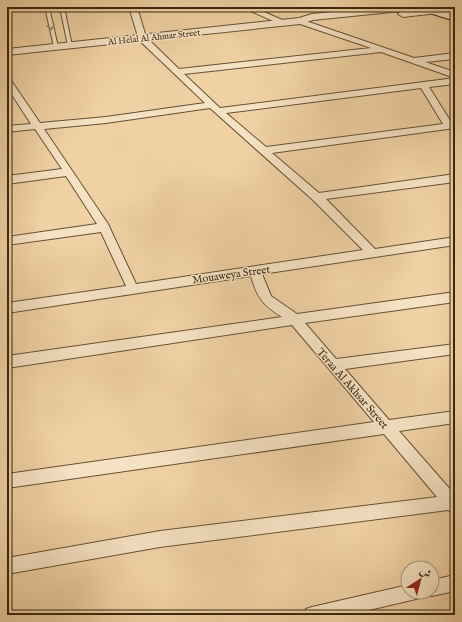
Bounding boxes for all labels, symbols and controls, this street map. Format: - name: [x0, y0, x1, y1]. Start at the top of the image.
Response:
- one-way arrow: [47, 24, 55, 30]
- street label: Al Helal Al Ahmar Street: [106, 27, 201, 48]
- street label: Mouaweya Street: [191, 263, 271, 287]
- street label: Teraa Al Akhsar Street: [313, 345, 391, 432]
- north arrow: [400, 560, 440, 600]
- text: ش: [417, 564, 434, 582]

